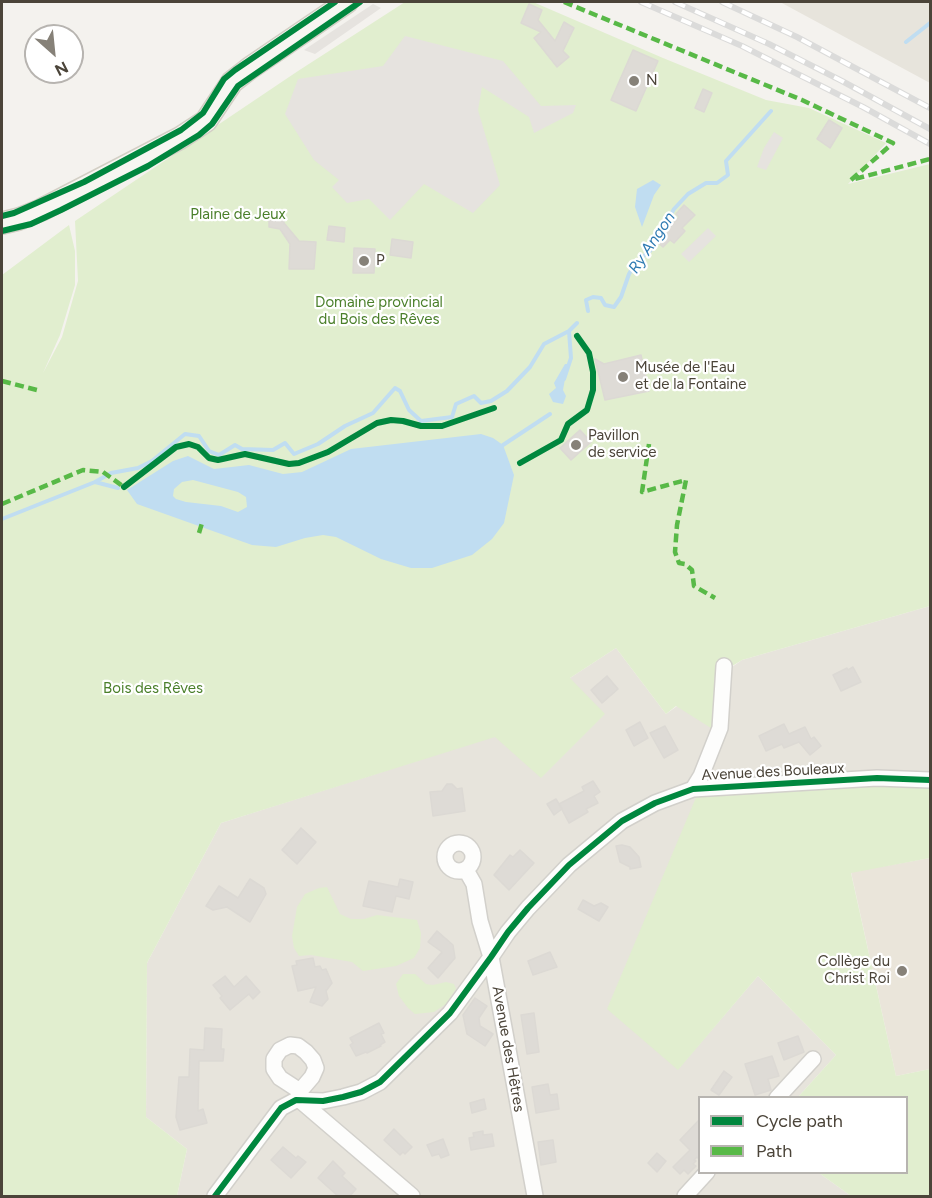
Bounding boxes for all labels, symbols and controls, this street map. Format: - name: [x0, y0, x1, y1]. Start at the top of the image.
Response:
- north arrow: [24, 24, 84, 84]
- text: N: [52, 57, 71, 80]
- place label: N: [646, 72, 658, 90]
- marker: N: [627, 74, 641, 88]
- park label: Plaine de Jeux: [190, 206, 286, 224]
- water label: Ry Angon: [625, 209, 679, 277]
- place label: P: [376, 252, 385, 270]
- marker: P: [357, 254, 371, 268]
- park label: Domaine provincial du Bois des Rêves: [315, 294, 443, 329]
- place label: Musée de l'Eau et de la Fontaine: [635, 359, 746, 394]
- marker: Musée de l'Eau et de la Fontaine: [616, 370, 630, 384]
- place label: Pavillon de service: [588, 427, 657, 462]
- marker: Pavillon de service: [569, 438, 583, 452]
- park label: Bois des Rêves: [103, 680, 203, 698]
- street label: Avenue des Bouleaux: [701, 759, 845, 785]
- place label: Collège du Christ Roi: [818, 953, 890, 988]
- marker: Collège du Christ Roi: [895, 964, 909, 978]
- street label: Avenue des Hêtres: [488, 985, 528, 1113]
- legend: [698, 1096, 908, 1174]
- text: Cycle path: [756, 1110, 843, 1132]
- text: Path: [756, 1140, 792, 1162]

